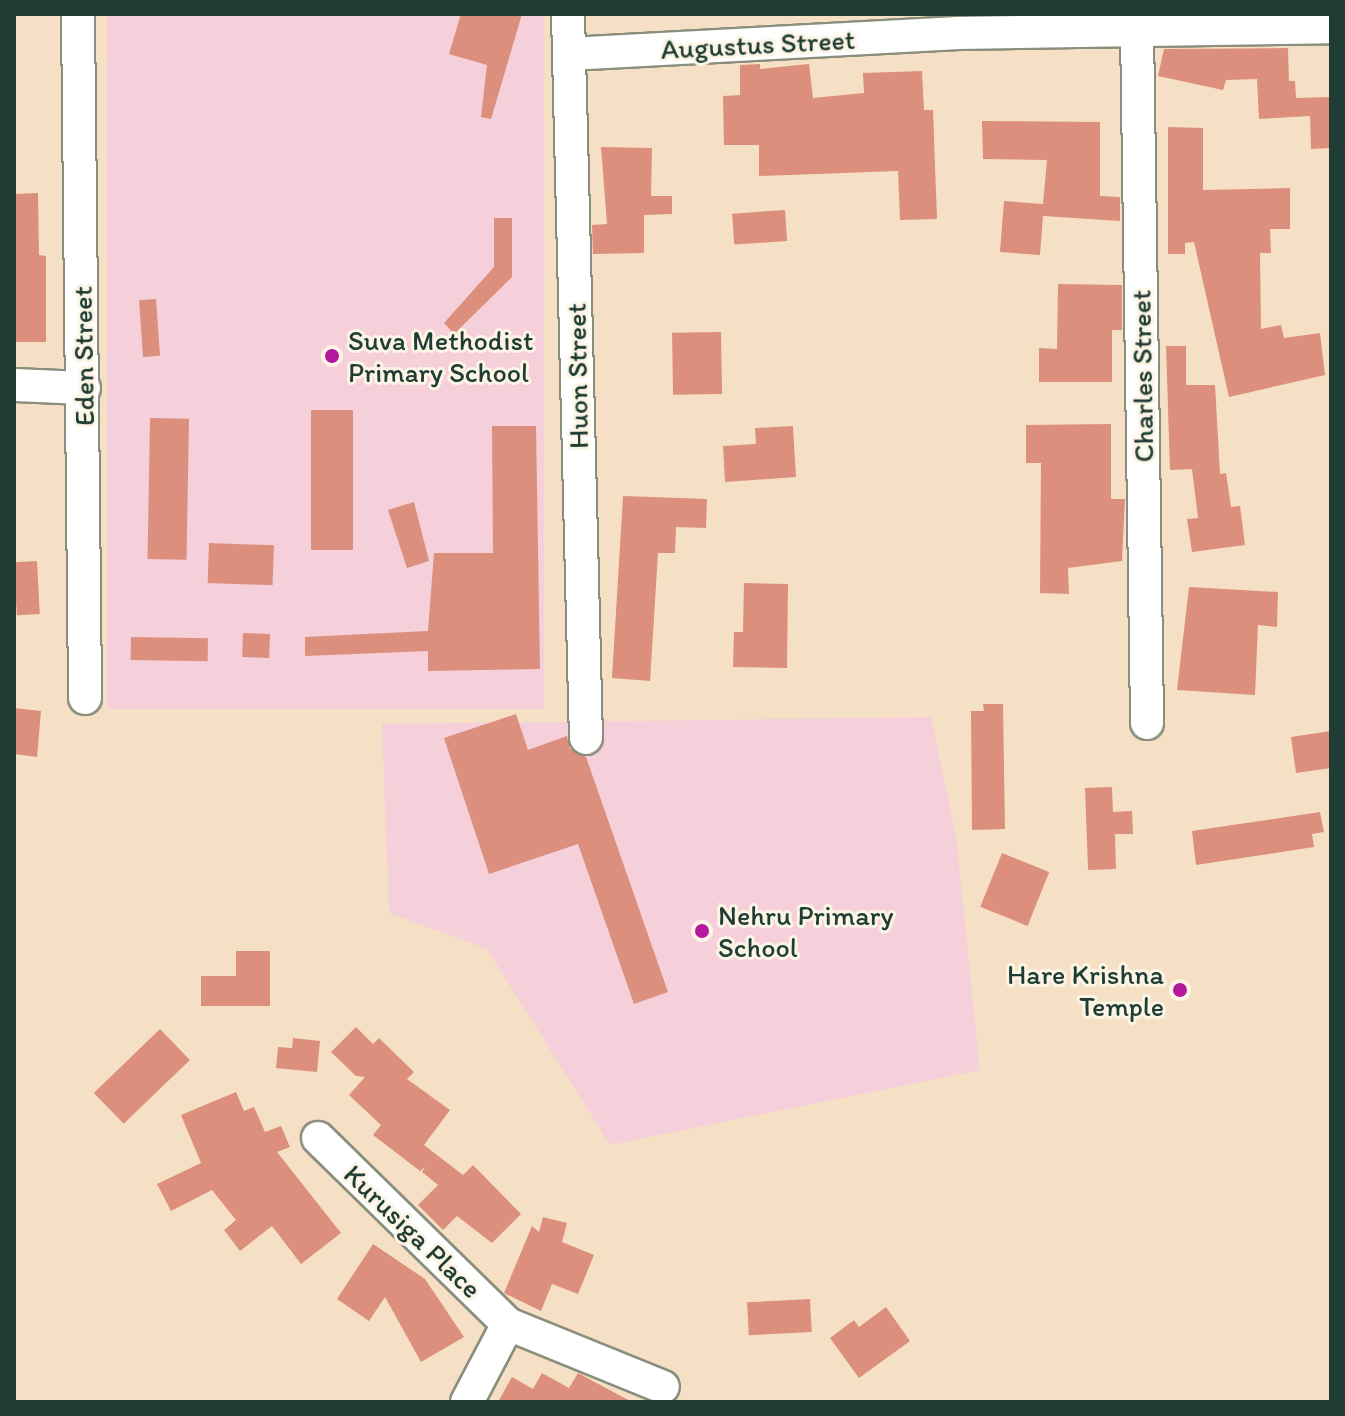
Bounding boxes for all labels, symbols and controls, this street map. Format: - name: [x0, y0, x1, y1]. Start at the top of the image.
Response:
- street label: Augustus Street: [660, 22, 856, 66]
- street label: Eden Street: [65, 286, 101, 426]
- street label: Charles Street: [1124, 290, 1160, 462]
- street label: Huon Street: [559, 303, 595, 449]
- place label: Suva Methodist Primary School: [348, 323, 532, 389]
- marker: Suva Methodist Primary School: [323, 347, 341, 365]
- place label: Nehru Primary School: [718, 898, 892, 964]
- marker: Nehru Primary School: [693, 922, 711, 940]
- place label: Hare Krishna Temple: [1007, 957, 1164, 1023]
- marker: Hare Krishna Temple: [1171, 981, 1189, 999]
- street label: Kurusiga Place: [337, 1157, 489, 1305]

